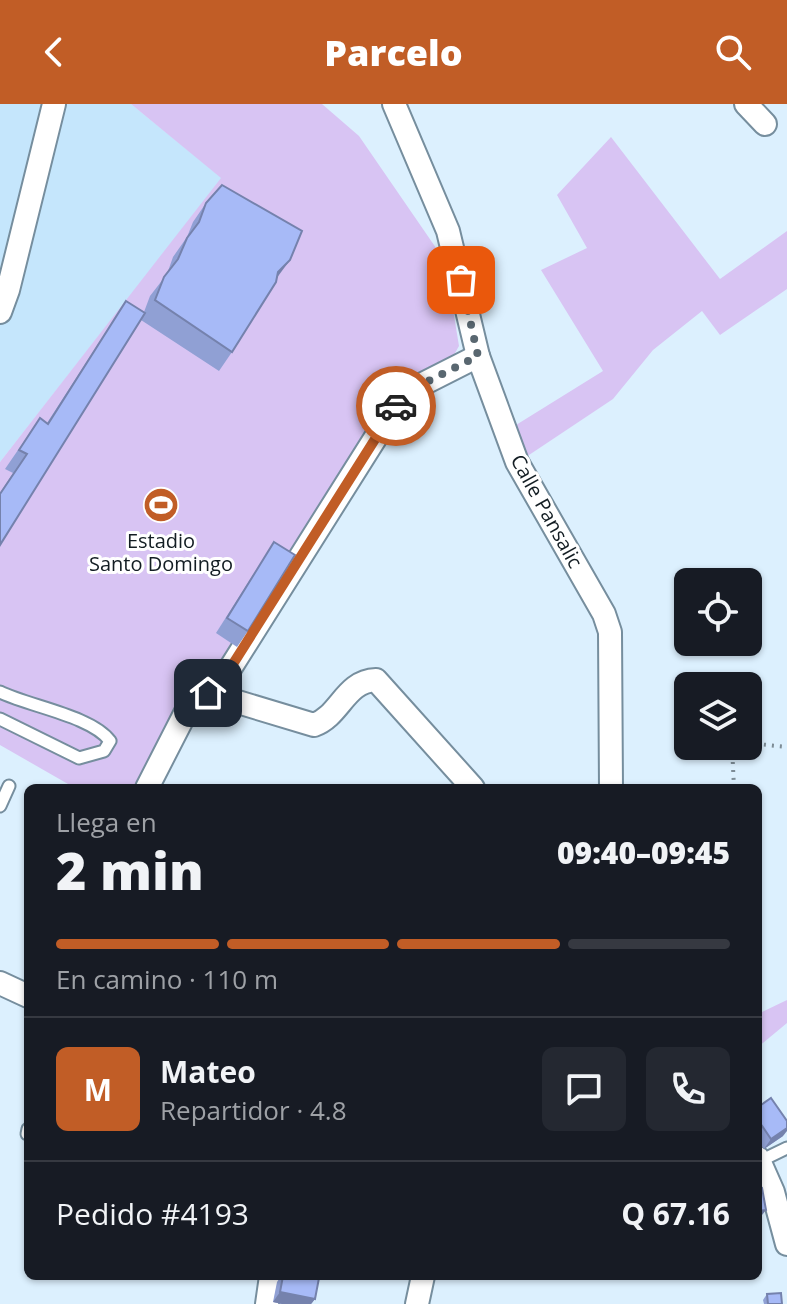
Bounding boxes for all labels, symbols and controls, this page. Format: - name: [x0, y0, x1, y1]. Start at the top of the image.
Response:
- text: Parcelo: [324, 28, 463, 77]
- icon: back: [32, 30, 76, 74]
- icon: search: [711, 30, 755, 74]
- pin: [427, 246, 495, 314]
- icon: bag: [439, 258, 483, 302]
- courier: [356, 366, 436, 446]
- icon: car: [374, 384, 418, 428]
- street label: Calle Pansalic: [505, 449, 589, 573]
- sports icon: Estadio Santo Domingo: [142, 486, 180, 524]
- place label: Estadio Santo Domingo: [89, 527, 233, 577]
- map controls: [674, 568, 762, 760]
- button: locate: [674, 568, 762, 656]
- pin: [174, 659, 242, 727]
- icon: home: [186, 671, 230, 715]
- button: layers: [674, 672, 762, 760]
- text: Llega en: [56, 804, 157, 840]
- text: 09:40–09:45: [557, 832, 730, 873]
- text: 2 min: [56, 834, 204, 905]
- text: En camino · 110 m: [56, 961, 278, 997]
- button: chat: [542, 1047, 626, 1131]
- button: phone: [646, 1047, 730, 1131]
- text: Mateo: [160, 1051, 256, 1092]
- text: M: [84, 1069, 112, 1110]
- text: Repartidor · 4.8: [160, 1092, 347, 1128]
- text: Pedido #4193: [56, 1193, 249, 1234]
- text: Q 67.16: [621, 1193, 730, 1234]

